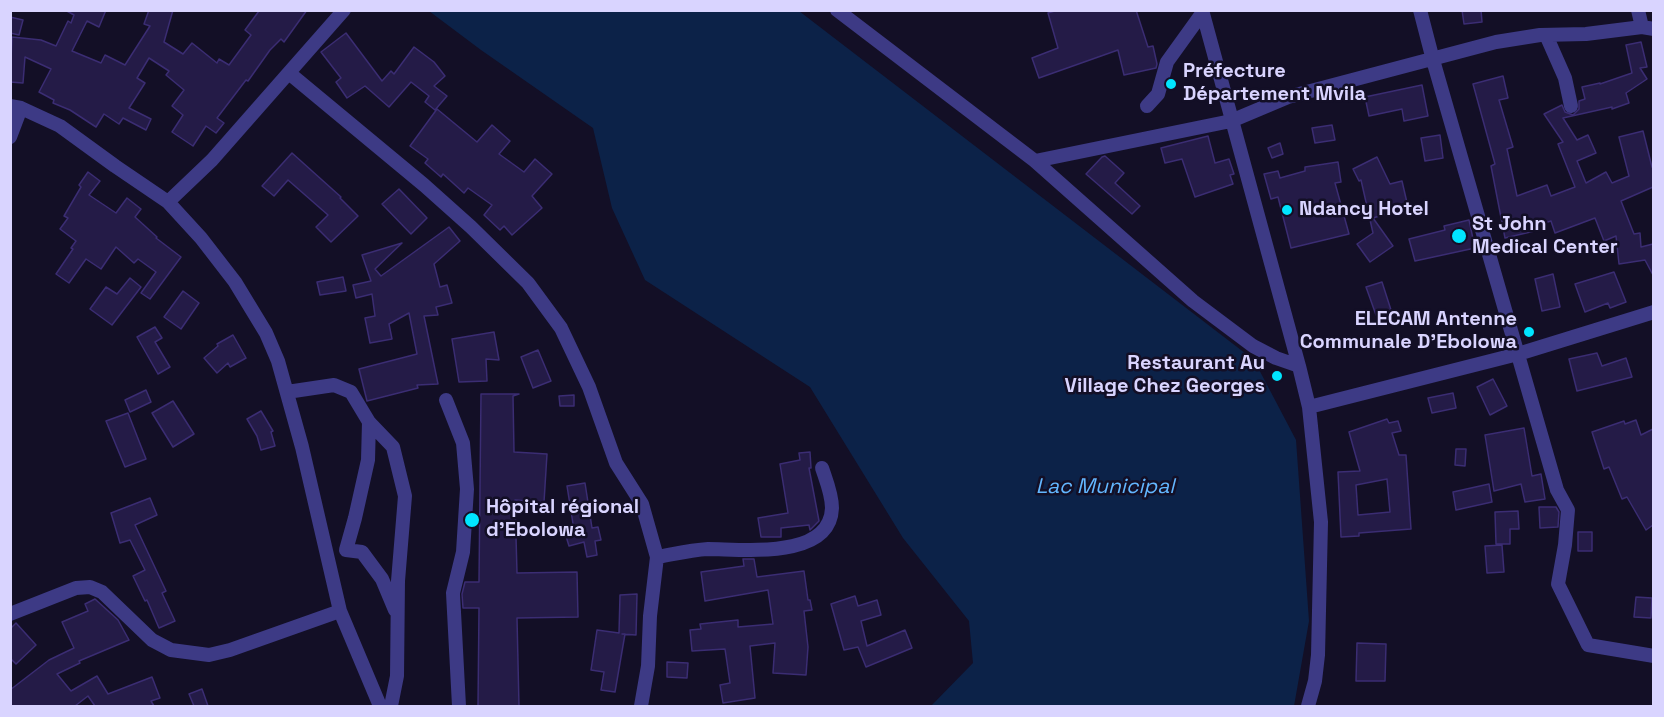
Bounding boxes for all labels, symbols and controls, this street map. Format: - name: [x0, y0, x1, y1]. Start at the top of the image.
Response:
- place label: Préfecture Département Mvila: [1183, 60, 1366, 107]
- marker: Préfecture Département Mvila: [1164, 77, 1178, 91]
- place label: Ndancy Hotel: [1299, 198, 1429, 222]
- marker: Ndancy Hotel: [1280, 203, 1294, 217]
- place label: St John Medical Center: [1472, 213, 1618, 260]
- marker: St John Medical Center: [1450, 227, 1468, 245]
- place label: ELECAM Antenne Communale D’Ebolowa: [1300, 308, 1517, 355]
- marker: ELECAM Antenne Communale D’Ebolowa: [1522, 325, 1536, 339]
- place label: Restaurant Au Village Chez Georges: [1065, 352, 1265, 399]
- marker: Restaurant Au Village Chez Georges: [1270, 369, 1284, 383]
- water label: Lac Municipal: [1036, 474, 1174, 500]
- place label: Hôpital régional d'Ebolowa: [486, 496, 639, 543]
- marker: Hôpital régional d'Ebolowa: [463, 511, 481, 529]

